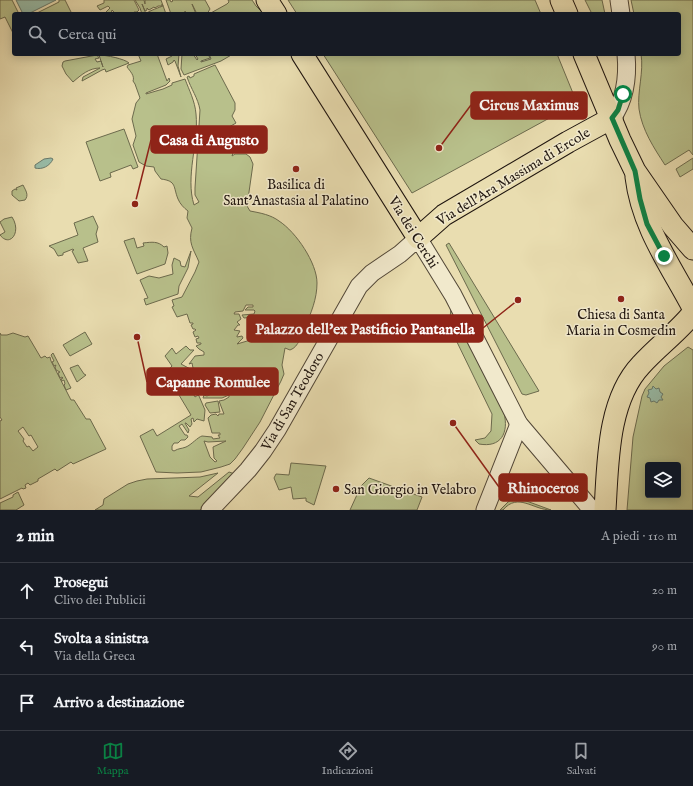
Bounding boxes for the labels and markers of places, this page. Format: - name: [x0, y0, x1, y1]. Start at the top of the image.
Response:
- callout: Circus Maximus: [471, 92, 587, 119]
- callout: Casa di Augusto: [151, 126, 267, 153]
- marker: Basilica di Sant'Anastasia al Palatino: [291, 164, 301, 174]
- place label: Basilica di Sant'Anastasia al Palatino: [223, 176, 369, 210]
- marker: Chiesa di Santa Maria in Cosmedin: [616, 294, 626, 304]
- place label: Chiesa di Santa Maria in Cosmedin: [566, 306, 676, 340]
- callout: Palazzo dell'ex Pastificio Pantanella: [247, 315, 483, 342]
- callout: Capanne Romulee: [147, 368, 278, 395]
- callout: Rhinoceros: [499, 474, 587, 501]
- place label: San Giorgio in Velabro: [344, 481, 477, 499]
- marker: San Giorgio in Velabro: [331, 484, 341, 494]

